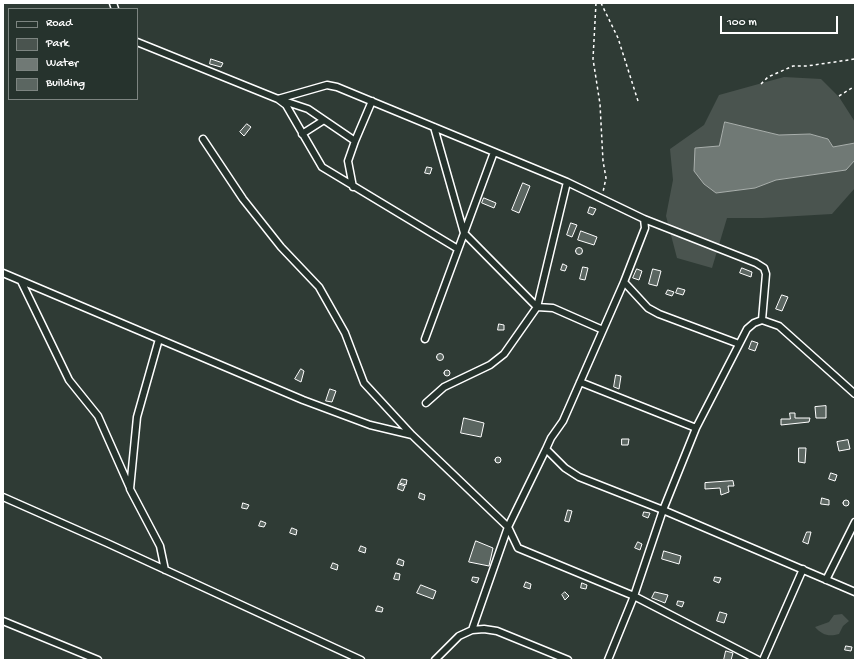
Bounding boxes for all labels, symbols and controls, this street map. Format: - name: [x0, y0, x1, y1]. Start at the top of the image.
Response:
- legend: [8, 8, 138, 100]
- scale bar: [722, 8, 840, 34]
- text: 100 m: [727, 16, 757, 30]
- text: Road: [46, 17, 72, 31]
- text: Park: [46, 37, 69, 51]
- text: Water: [46, 57, 78, 71]
- text: Building: [46, 77, 85, 91]

